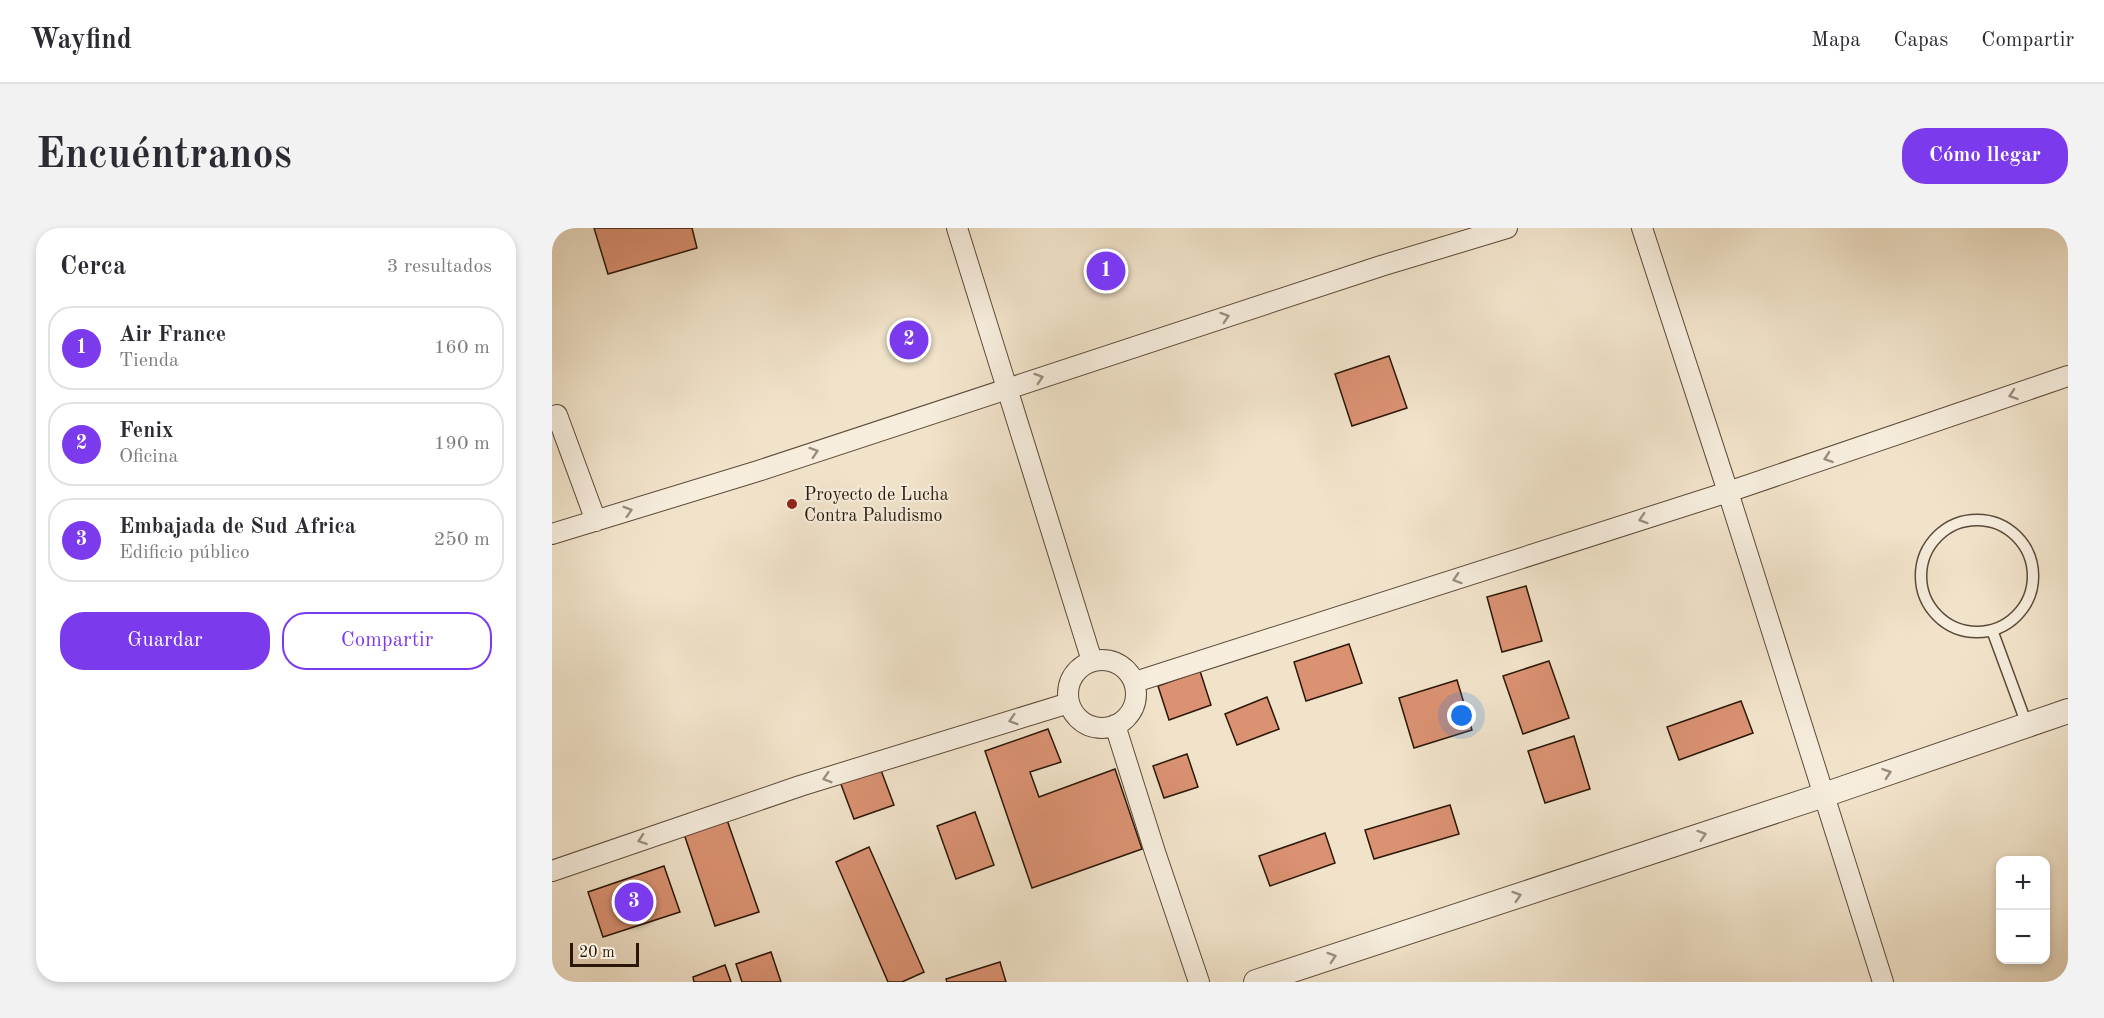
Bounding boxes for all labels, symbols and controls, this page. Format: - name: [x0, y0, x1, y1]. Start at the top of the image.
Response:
- text: Wayfind: [30, 27, 132, 55]
- text: Mapa: [1811, 30, 1861, 51]
- text: Capas: [1894, 30, 1948, 51]
- text: Compartir: [1981, 30, 2074, 51]
- button: Cómo llegar: [1902, 128, 2068, 184]
- text: Encuéntranos: [36, 135, 292, 177]
- pin: 1: [1086, 248, 1126, 294]
- text: Cerca: [60, 254, 126, 280]
- text: 3 resultados: [387, 257, 492, 277]
- one-way arrow: [1219, 312, 1230, 325]
- pin: 2: [890, 318, 928, 362]
- text: Air France: [119, 324, 226, 346]
- text: 1: [76, 338, 87, 358]
- text: 160 m: [434, 338, 490, 358]
- text: Tienda: [119, 351, 179, 371]
- one-way arrow: [1033, 373, 1044, 385]
- one-way arrow: [2008, 388, 2019, 401]
- text: Fenix: [119, 420, 173, 442]
- text: 2: [76, 434, 87, 454]
- text: 190 m: [434, 434, 490, 454]
- text: Oficina: [119, 447, 178, 467]
- one-way arrow: [808, 447, 819, 459]
- one-way arrow: [1823, 450, 1834, 463]
- place label: Proyecto de Lucha Contra Paludismo: [804, 486, 949, 525]
- marker: Proyecto de Lucha Contra Paludismo: [785, 497, 799, 511]
- one-way arrow: [622, 506, 633, 519]
- one-way arrow: [1638, 512, 1649, 524]
- text: Embajada de Sud Africa: [119, 516, 356, 538]
- text: 3: [76, 530, 87, 550]
- text: 250 m: [434, 530, 490, 550]
- text: Edificio público: [119, 543, 250, 563]
- one-way arrow: [1452, 572, 1463, 584]
- button: Guardar: [60, 612, 270, 670]
- button: Compartir: [282, 612, 492, 670]
- your location: [1447, 701, 1476, 730]
- one-way arrow: [1009, 713, 1019, 725]
- one-way arrow: [1881, 767, 1892, 780]
- one-way arrow: [822, 771, 833, 783]
- one-way arrow: [1696, 830, 1707, 842]
- one-way arrow: [637, 832, 648, 845]
- map controls: [1996, 856, 2050, 964]
- button: +: [1996, 856, 2050, 910]
- pin: 3: [614, 880, 653, 924]
- one-way arrow: [1511, 891, 1522, 904]
- button: −: [1996, 910, 2050, 964]
- scale bar: [570, 940, 639, 968]
- text: 20 m: [579, 945, 615, 961]
- one-way arrow: [1326, 952, 1337, 965]

